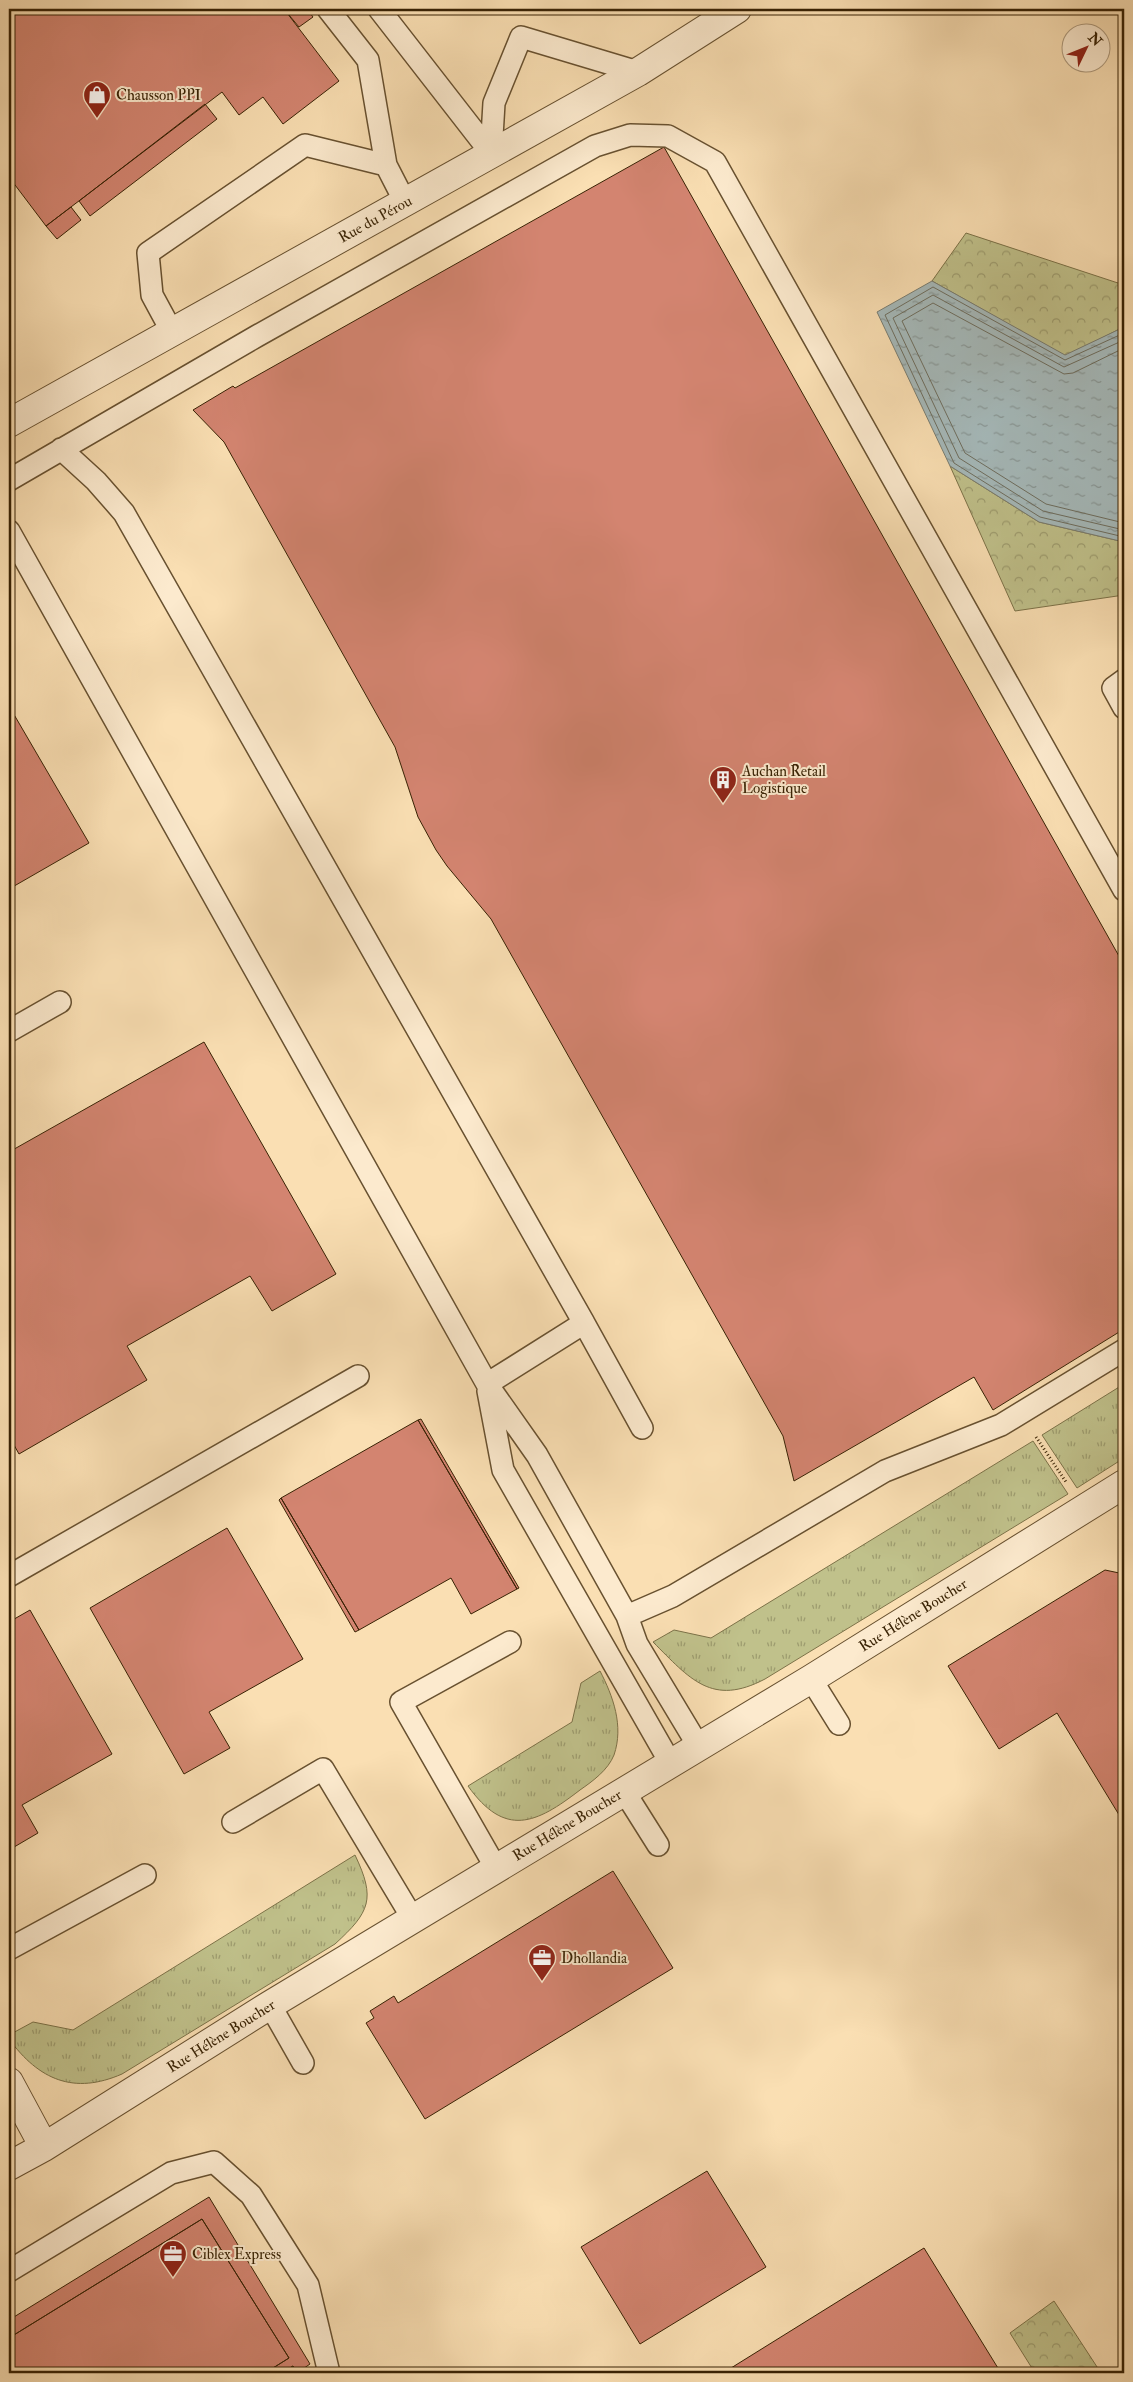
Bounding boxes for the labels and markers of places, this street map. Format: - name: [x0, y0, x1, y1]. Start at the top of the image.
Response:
- shop icon: Chausson PPI: [82, 80, 112, 119]
- place label: Chausson PPI: [116, 86, 201, 105]
- place label: Auchan Retail Logistique: [741, 762, 826, 798]
- building icon: Auchan Retail Logistique: [708, 765, 738, 804]
- office icon: Dhollandia: [527, 1943, 557, 1982]
- place label: Dhollandia: [561, 1949, 628, 1968]
- office icon: Ciblex Express: [158, 2239, 188, 2278]
- place label: Ciblex Express: [192, 2245, 281, 2265]

